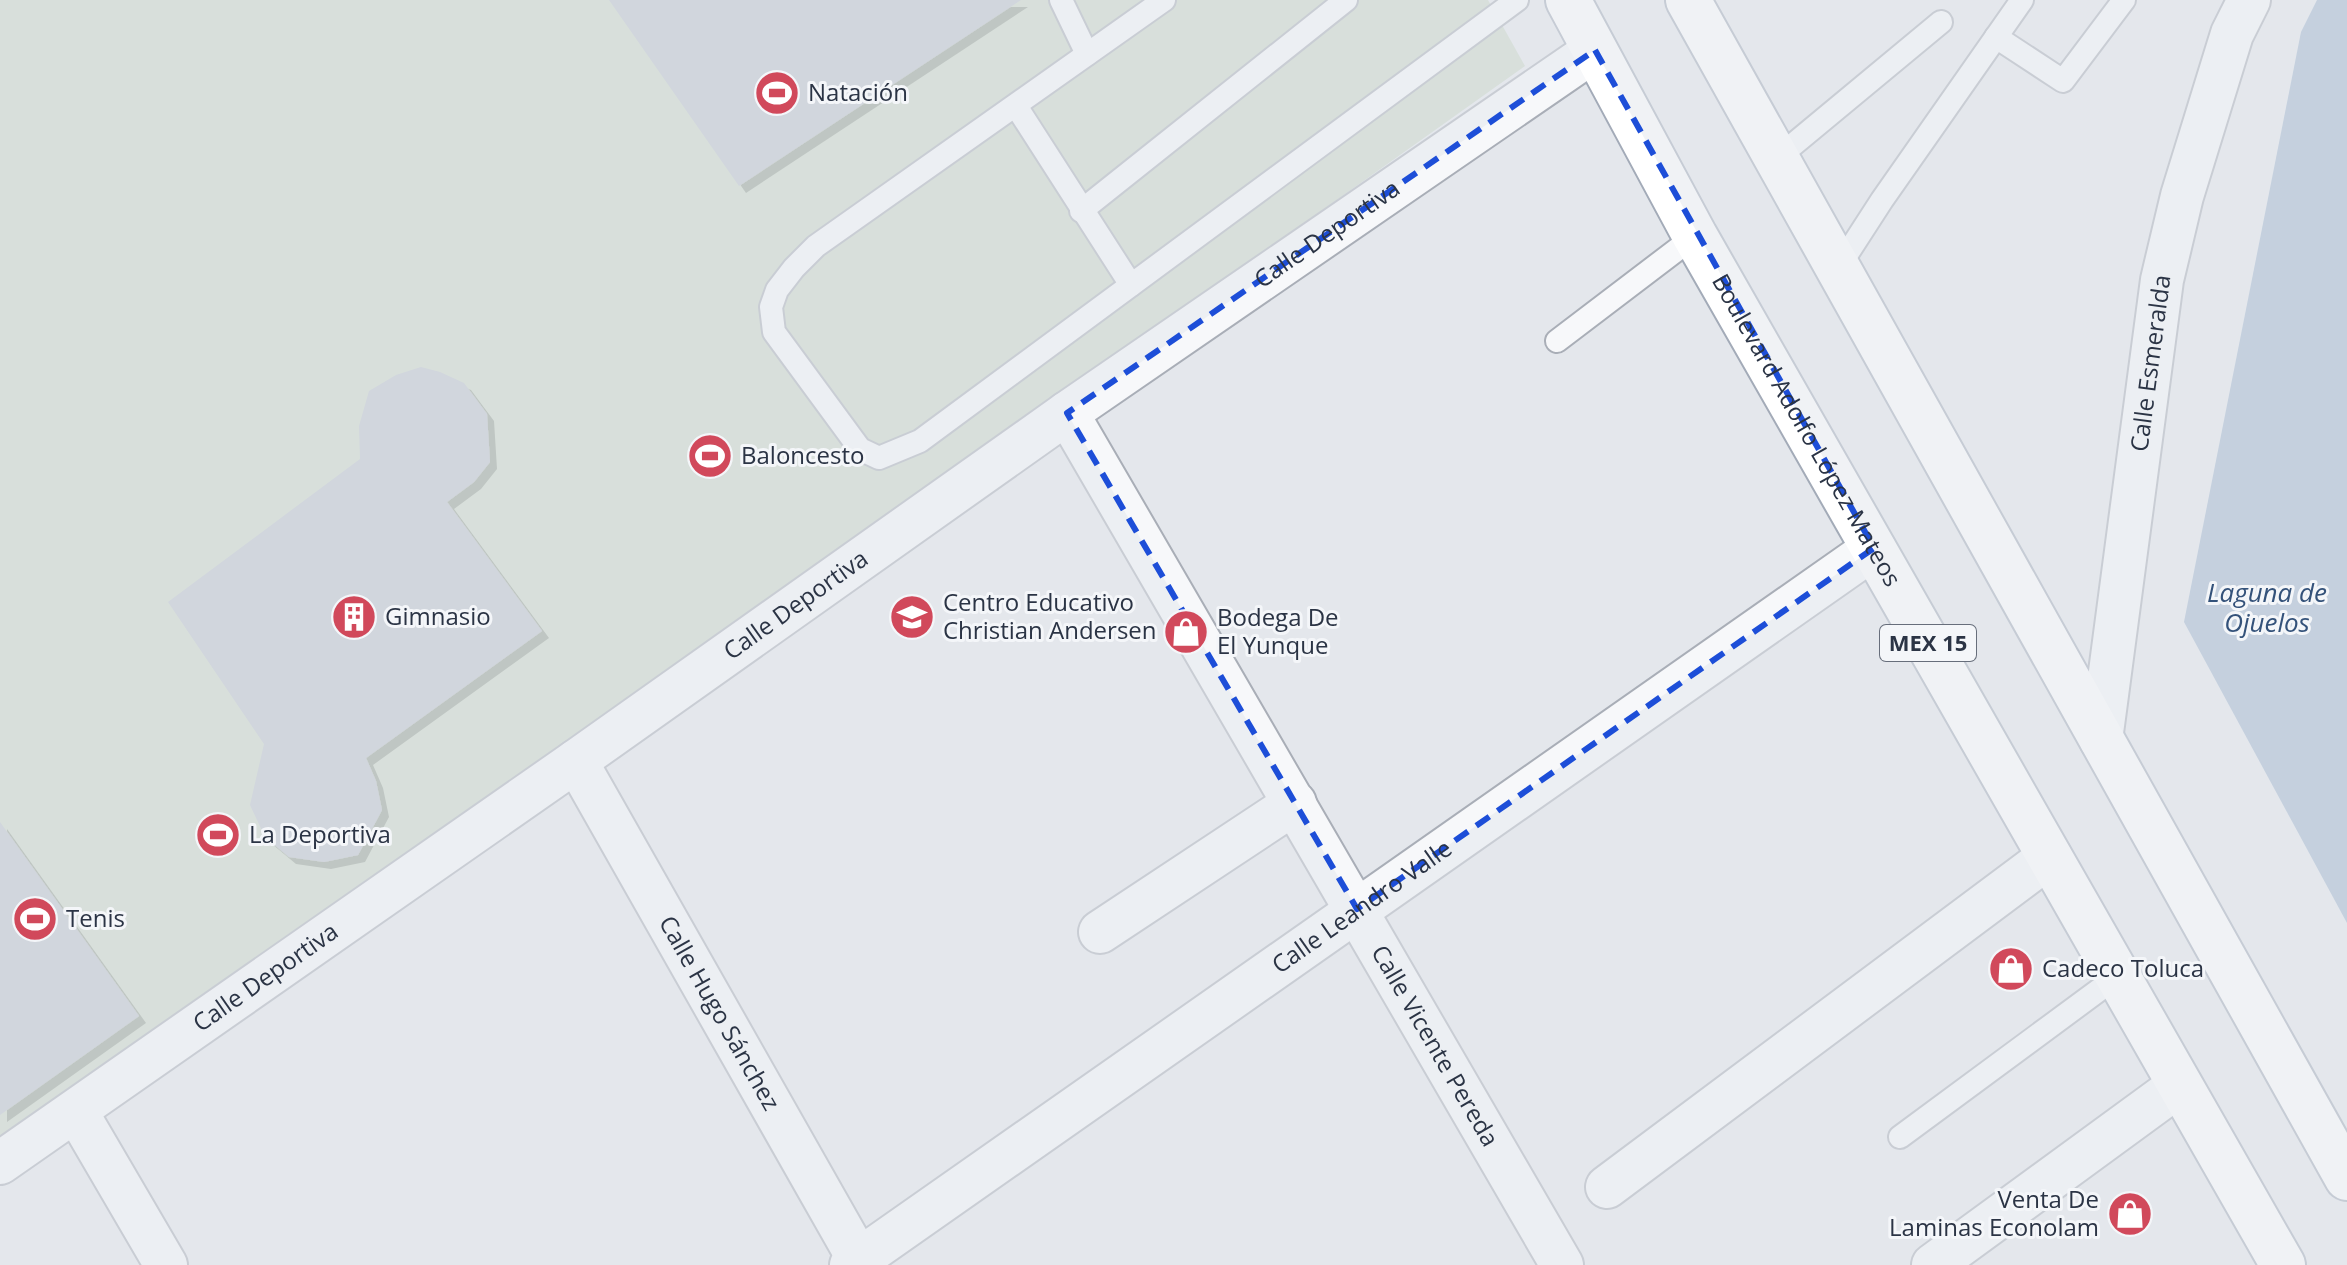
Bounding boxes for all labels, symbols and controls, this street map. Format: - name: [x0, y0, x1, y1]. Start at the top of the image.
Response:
- sports icon: Natación: [753, 69, 801, 117]
- place label: Natación: [808, 75, 908, 108]
- street label: Calle Deportiva: [1247, 171, 1406, 295]
- street label: Boulevard Adolfo López Mateos: [1705, 267, 1910, 592]
- street label: Calle Esmeralda: [2121, 273, 2178, 454]
- sports icon: Baloncesto: [686, 432, 734, 480]
- place label: Baloncesto: [741, 438, 864, 471]
- street label: Calle Deportiva: [716, 541, 874, 667]
- water label: Laguna de Ojuelos: [2207, 574, 2327, 640]
- place label: Centro Educativo Christian Andersen: [943, 585, 1157, 646]
- building icon: Gimnasio: [330, 593, 378, 641]
- school or university icon: Centro Educativo Christian Andersen: [888, 593, 936, 641]
- place label: Gimnasio: [385, 599, 491, 632]
- place label: Bodega De El Yunque: [1217, 600, 1339, 661]
- shop icon: Bodega De El Yunque: [1162, 608, 1210, 656]
- road number: MEX 15: [1880, 625, 1976, 661]
- sports icon: La Deportiva: [194, 811, 242, 859]
- place label: La Deportiva: [249, 817, 391, 850]
- street label: Calle Leandro Valle: [1265, 831, 1458, 980]
- sports icon: Tenis: [11, 895, 59, 943]
- place label: Tenis: [66, 901, 125, 934]
- street label: Calle Hugo Sánchez: [652, 909, 789, 1116]
- street label: Calle Deportiva: [186, 914, 344, 1039]
- street label: Calle Vicente Pereda: [1365, 938, 1508, 1152]
- shop icon: Cadeco Toluca: [1987, 945, 2035, 993]
- place label: Cadeco Toluca: [2042, 951, 2204, 984]
- place label: Venta De Laminas Econolam: [1889, 1182, 2099, 1243]
- shop icon: Venta De Laminas Econolam: [2106, 1190, 2154, 1238]

